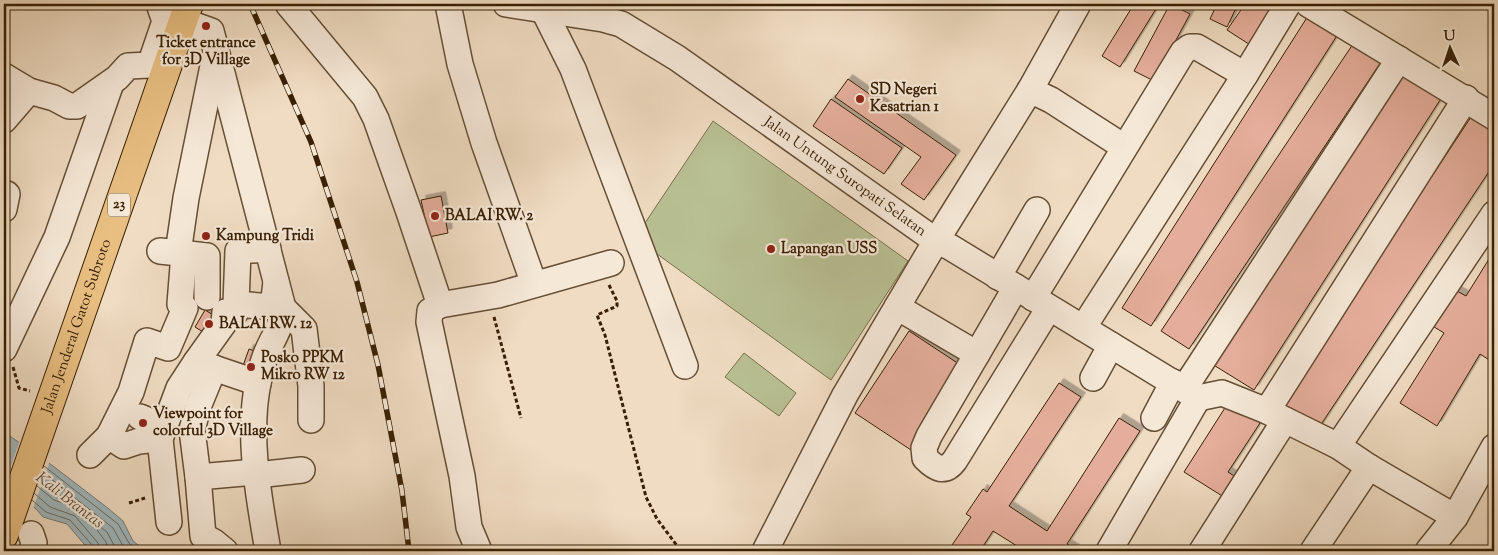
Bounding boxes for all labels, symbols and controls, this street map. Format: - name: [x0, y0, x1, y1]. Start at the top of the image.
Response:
- marker: Ticket entrance for 3D Village: [200, 20, 212, 32]
- north arrow: [1426, 22, 1476, 72]
- text: U: [1443, 27, 1456, 47]
- place label: Ticket entrance for 3D Village: [156, 33, 256, 71]
- place label: SD Negeri Kesatrian 1: [870, 80, 940, 118]
- marker: SD Negeri Kesatrian 1: [854, 93, 866, 105]
- street label: Jalan Untung Suropati Selatan: [758, 111, 931, 242]
- road number: 23: [108, 194, 130, 216]
- place label: BALAI RW. 2: [445, 206, 534, 227]
- marker: BALAI RW. 2: [429, 210, 441, 222]
- place label: Kampung Tridi: [216, 226, 315, 247]
- marker: Kampung Tridi: [200, 230, 212, 242]
- street label: Jalan Jenderal Gatot Subroto: [36, 236, 117, 417]
- place label: Lapangan USS: [781, 239, 877, 260]
- marker: Lapangan USS: [765, 243, 777, 255]
- place label: BALAI RW. 12: [219, 314, 313, 335]
- marker: BALAI RW. 12: [203, 318, 215, 330]
- place label: Posko PPKM Mikro RW 12: [261, 348, 346, 386]
- marker: Posko PPKM Mikro RW 12: [245, 361, 257, 373]
- place label: Viewpoint for colorful 3D Village: [153, 404, 273, 442]
- marker: Viewpoint for colorful 3D Village: [137, 417, 149, 429]
- water label: Kali Brantas: [30, 467, 108, 535]

